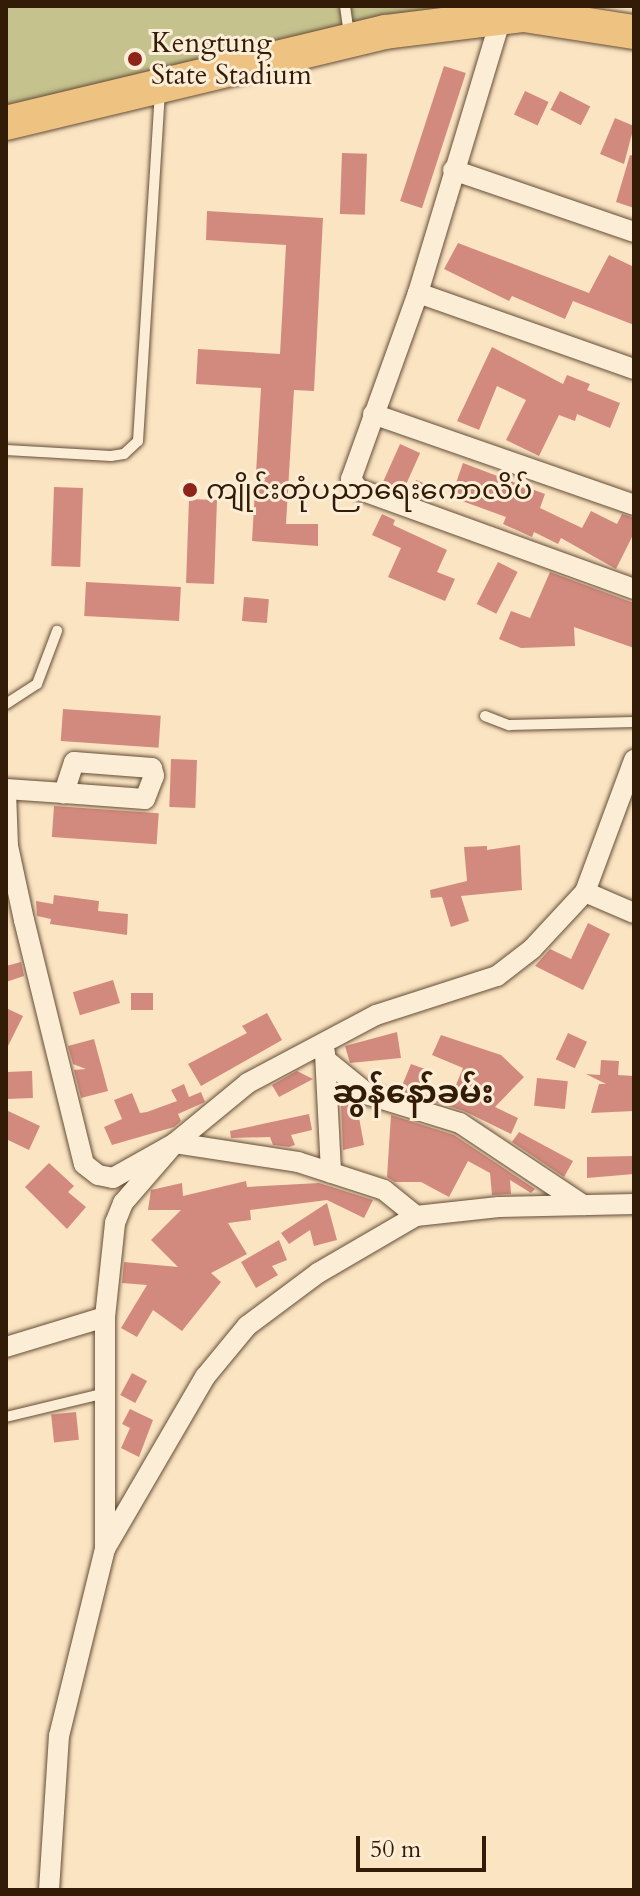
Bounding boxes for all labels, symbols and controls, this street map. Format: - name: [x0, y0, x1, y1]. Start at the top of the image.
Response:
- place label: Kengtung State Stadium: [151, 26, 312, 92]
- marker: Kengtung State Stadium: [126, 50, 144, 68]
- place label: ကျိုင်းတုံပညာရေးကောလိပ်: [206, 473, 532, 507]
- marker: ကျိုင်းတုံပညာရေးကောလိပ်: [181, 481, 199, 499]
- district label: ဆွန်နော်ခမ်း: [332, 1074, 494, 1112]
- scale bar: [360, 1820, 490, 1870]
- text: 50 m: [370, 1833, 421, 1866]

